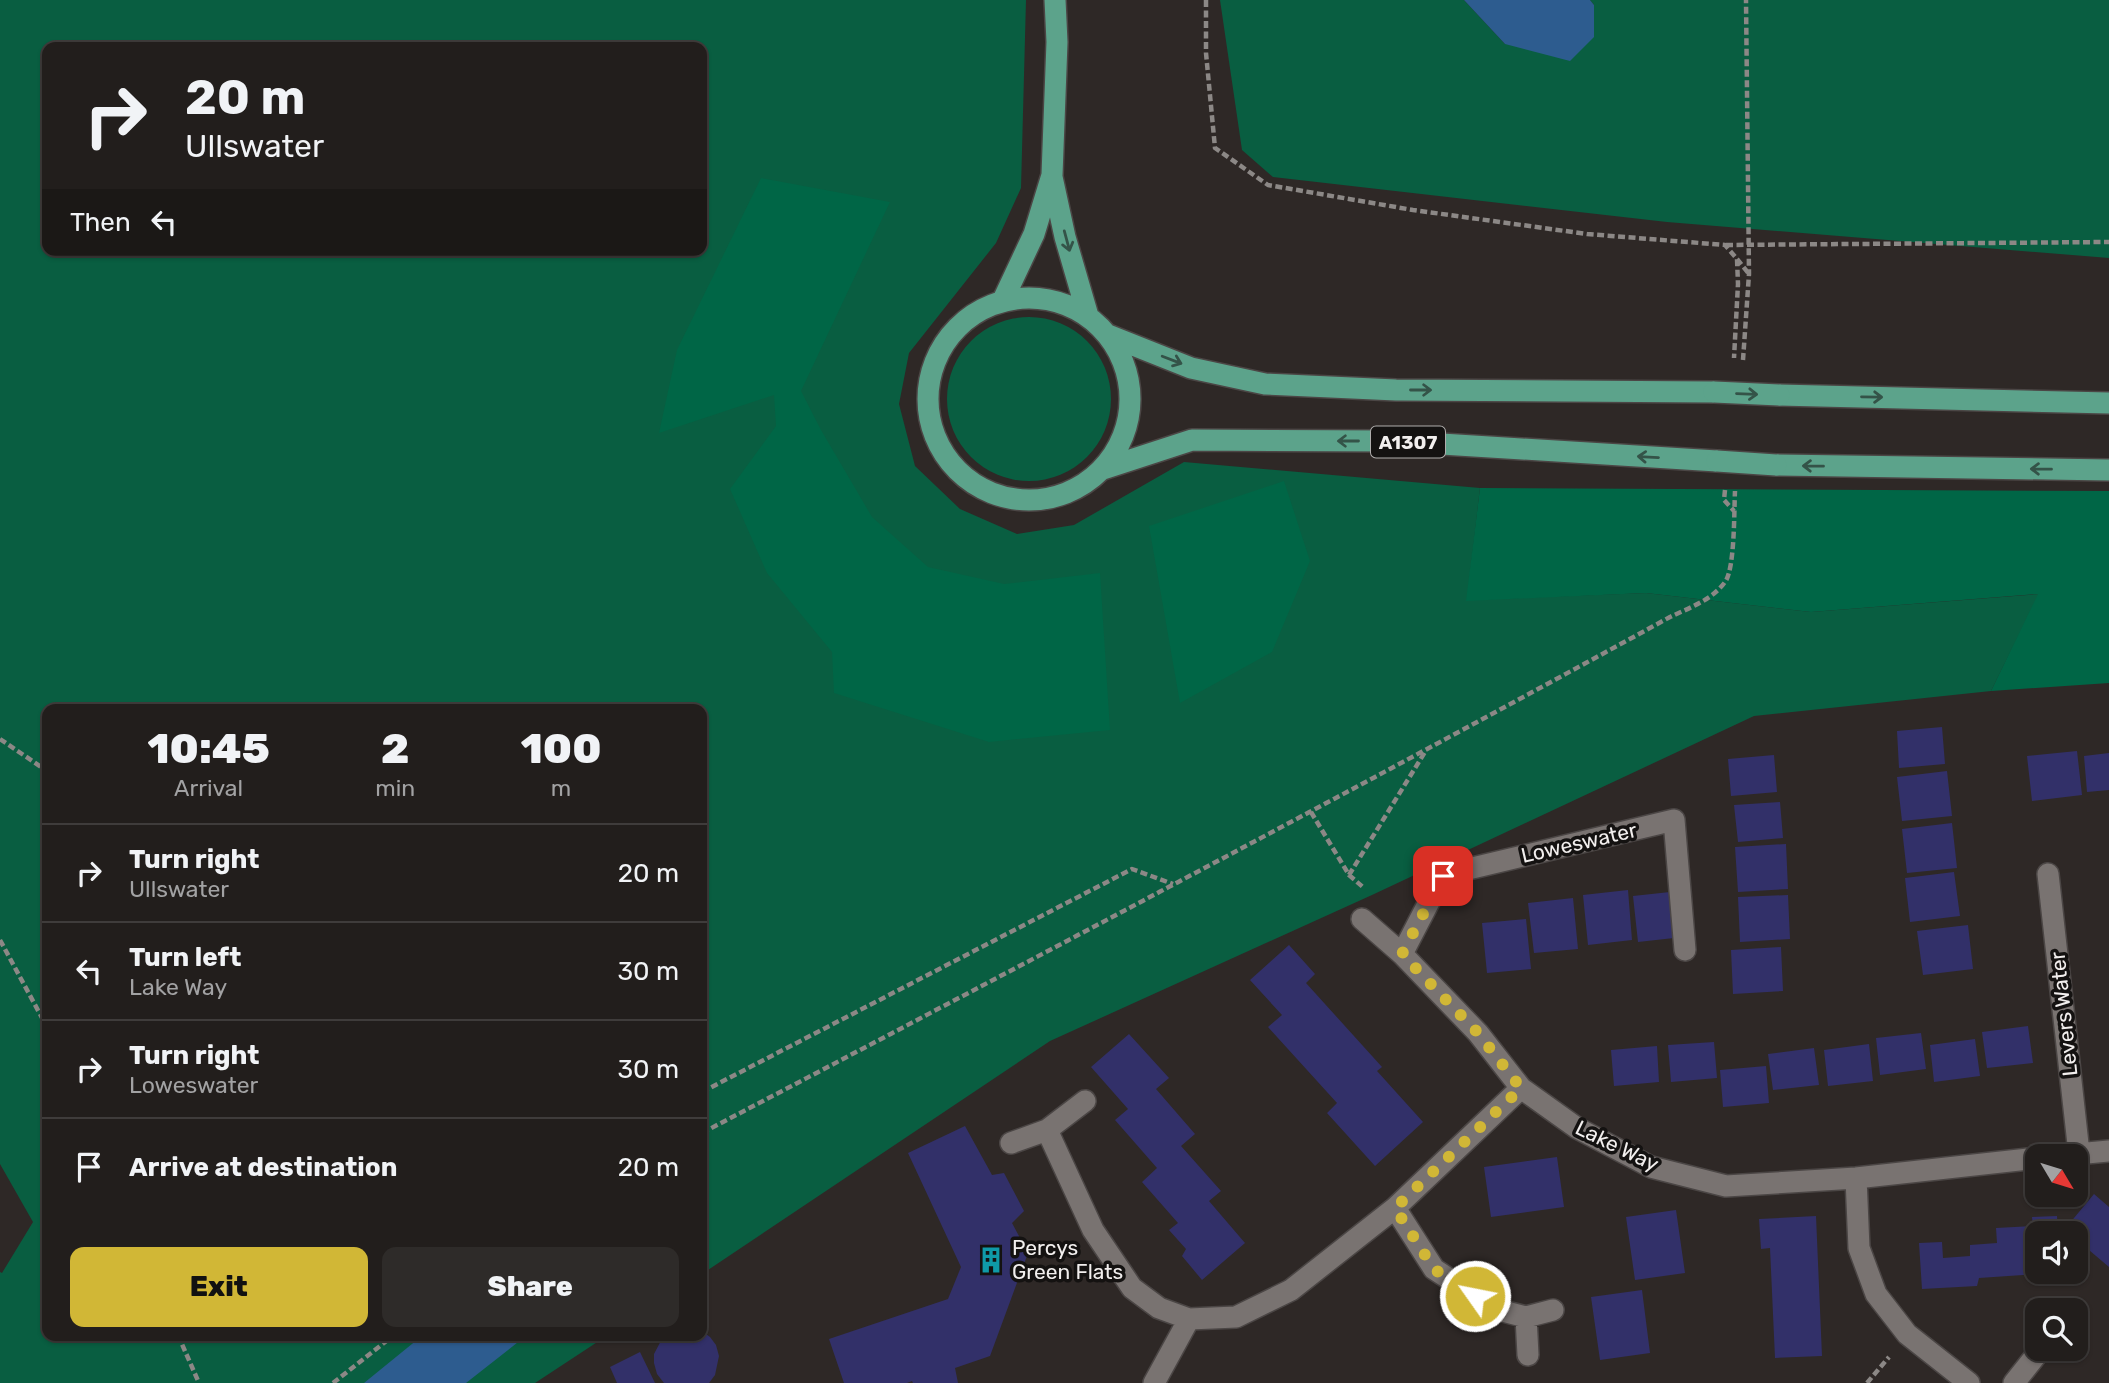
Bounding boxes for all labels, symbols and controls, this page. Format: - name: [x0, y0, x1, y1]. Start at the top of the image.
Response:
- text: 20 m: [185, 68, 306, 126]
- icon: right: [70, 70, 161, 161]
- text: Ullswater: [185, 127, 324, 165]
- icon: left: [145, 203, 183, 241]
- text: Then: [70, 207, 131, 238]
- one-way arrow: [1061, 229, 1074, 252]
- one-way arrow: [1161, 355, 1182, 368]
- one-way arrow: [1409, 383, 1432, 397]
- one-way arrow: [1735, 387, 1758, 400]
- one-way arrow: [1860, 391, 1883, 404]
- road number: A1307: [1371, 426, 1445, 458]
- one-way arrow: [1337, 434, 1360, 448]
- one-way arrow: [1637, 450, 1660, 463]
- one-way arrow: [1802, 459, 1825, 472]
- one-way arrow: [2030, 462, 2053, 476]
- text: 10:45: [147, 724, 270, 774]
- text: 2: [381, 724, 409, 774]
- text: 100: [521, 724, 602, 774]
- text: Arrival: [174, 774, 243, 802]
- text: min: [375, 774, 415, 802]
- text: m: [551, 774, 571, 802]
- street label: Loweswater: [1519, 817, 1639, 868]
- text: Turn right: [129, 844, 259, 875]
- pin: [1413, 846, 1473, 906]
- icon: right: [70, 854, 108, 892]
- icon: arrive: [1424, 857, 1462, 895]
- text: 20 m: [618, 858, 679, 889]
- text: Ullswater: [129, 875, 229, 903]
- text: Turn left: [129, 942, 241, 973]
- street label: Levers Water: [2045, 950, 2082, 1078]
- icon: left: [70, 952, 108, 990]
- text: 30 m: [617, 956, 679, 987]
- text: Lake Way: [129, 973, 227, 1001]
- text: Turn right: [129, 1040, 259, 1071]
- icon: right: [70, 1050, 108, 1088]
- text: 30 m: [617, 1054, 679, 1085]
- text: Loweswater: [129, 1071, 258, 1099]
- street label: Lake Way: [1571, 1115, 1663, 1177]
- north arrow: [2025, 1144, 2088, 1208]
- map controls: [2025, 1144, 2088, 1361]
- icon: arrive: [70, 1148, 108, 1186]
- text: Arrive at destination: [129, 1152, 397, 1183]
- text: 20 m: [618, 1152, 679, 1183]
- button: sound: [2025, 1221, 2088, 1284]
- place label: Percys Green Flats: [1012, 1235, 1123, 1284]
- building icon: Percys Green Flats: [976, 1245, 1006, 1275]
- button: Exit: [70, 1247, 368, 1327]
- button: Share: [382, 1247, 679, 1327]
- position arrow: [1438, 1259, 1512, 1333]
- button: search: [2025, 1298, 2088, 1361]

